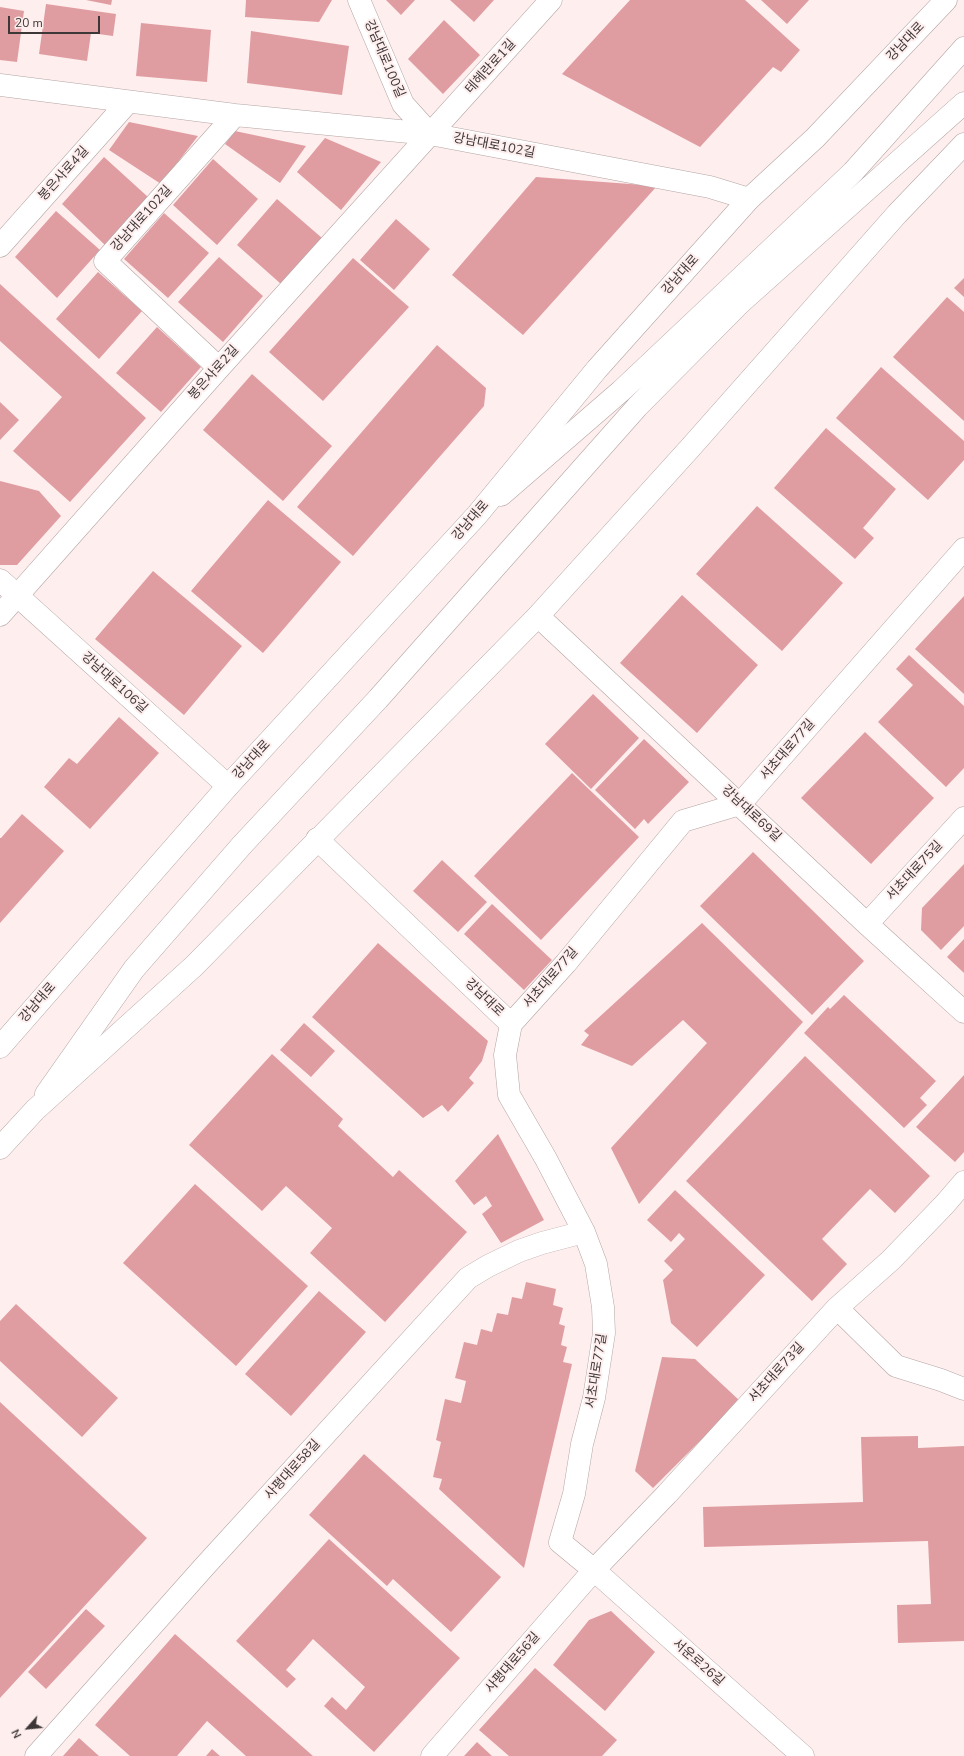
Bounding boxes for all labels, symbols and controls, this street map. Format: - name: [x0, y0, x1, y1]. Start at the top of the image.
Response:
- scale bar: [10, 8, 102, 34]
- text: 20 m: [15, 15, 43, 31]
- street label: 강남대로100길: [361, 18, 407, 100]
- street label: 강남대로: [884, 19, 928, 65]
- street label: 테헤란로1길: [463, 37, 519, 97]
- street label: 강남대로102길: [452, 130, 536, 162]
- street label: 봉은사로4길: [36, 144, 92, 204]
- street label: 강남대로102길: [108, 183, 176, 255]
- street label: 강남대로: [659, 252, 703, 298]
- street label: 봉은사로2길: [186, 343, 242, 403]
- street label: 강남대로: [449, 498, 493, 544]
- street label: 강남대로106길: [78, 649, 150, 717]
- street label: 서초대로77길: [757, 716, 819, 784]
- street label: 강남대로: [230, 737, 274, 783]
- street label: 강남대로69길: [718, 783, 784, 845]
- street label: 서초대로75길: [884, 838, 946, 904]
- street label: 서초대로77길: [520, 944, 582, 1012]
- street label: 강남대로: [461, 976, 507, 1020]
- street label: 강남대로: [16, 980, 60, 1026]
- street label: 서초대로77길: [583, 1333, 611, 1409]
- street label: 서초대로73길: [746, 1340, 808, 1406]
- street label: 사평대로58길: [262, 1437, 324, 1503]
- street label: 사평대로56길: [482, 1629, 544, 1697]
- street label: 서운로26길: [669, 1636, 727, 1690]
- north arrow: [8, 1708, 48, 1748]
- text: N: [8, 1727, 25, 1741]

